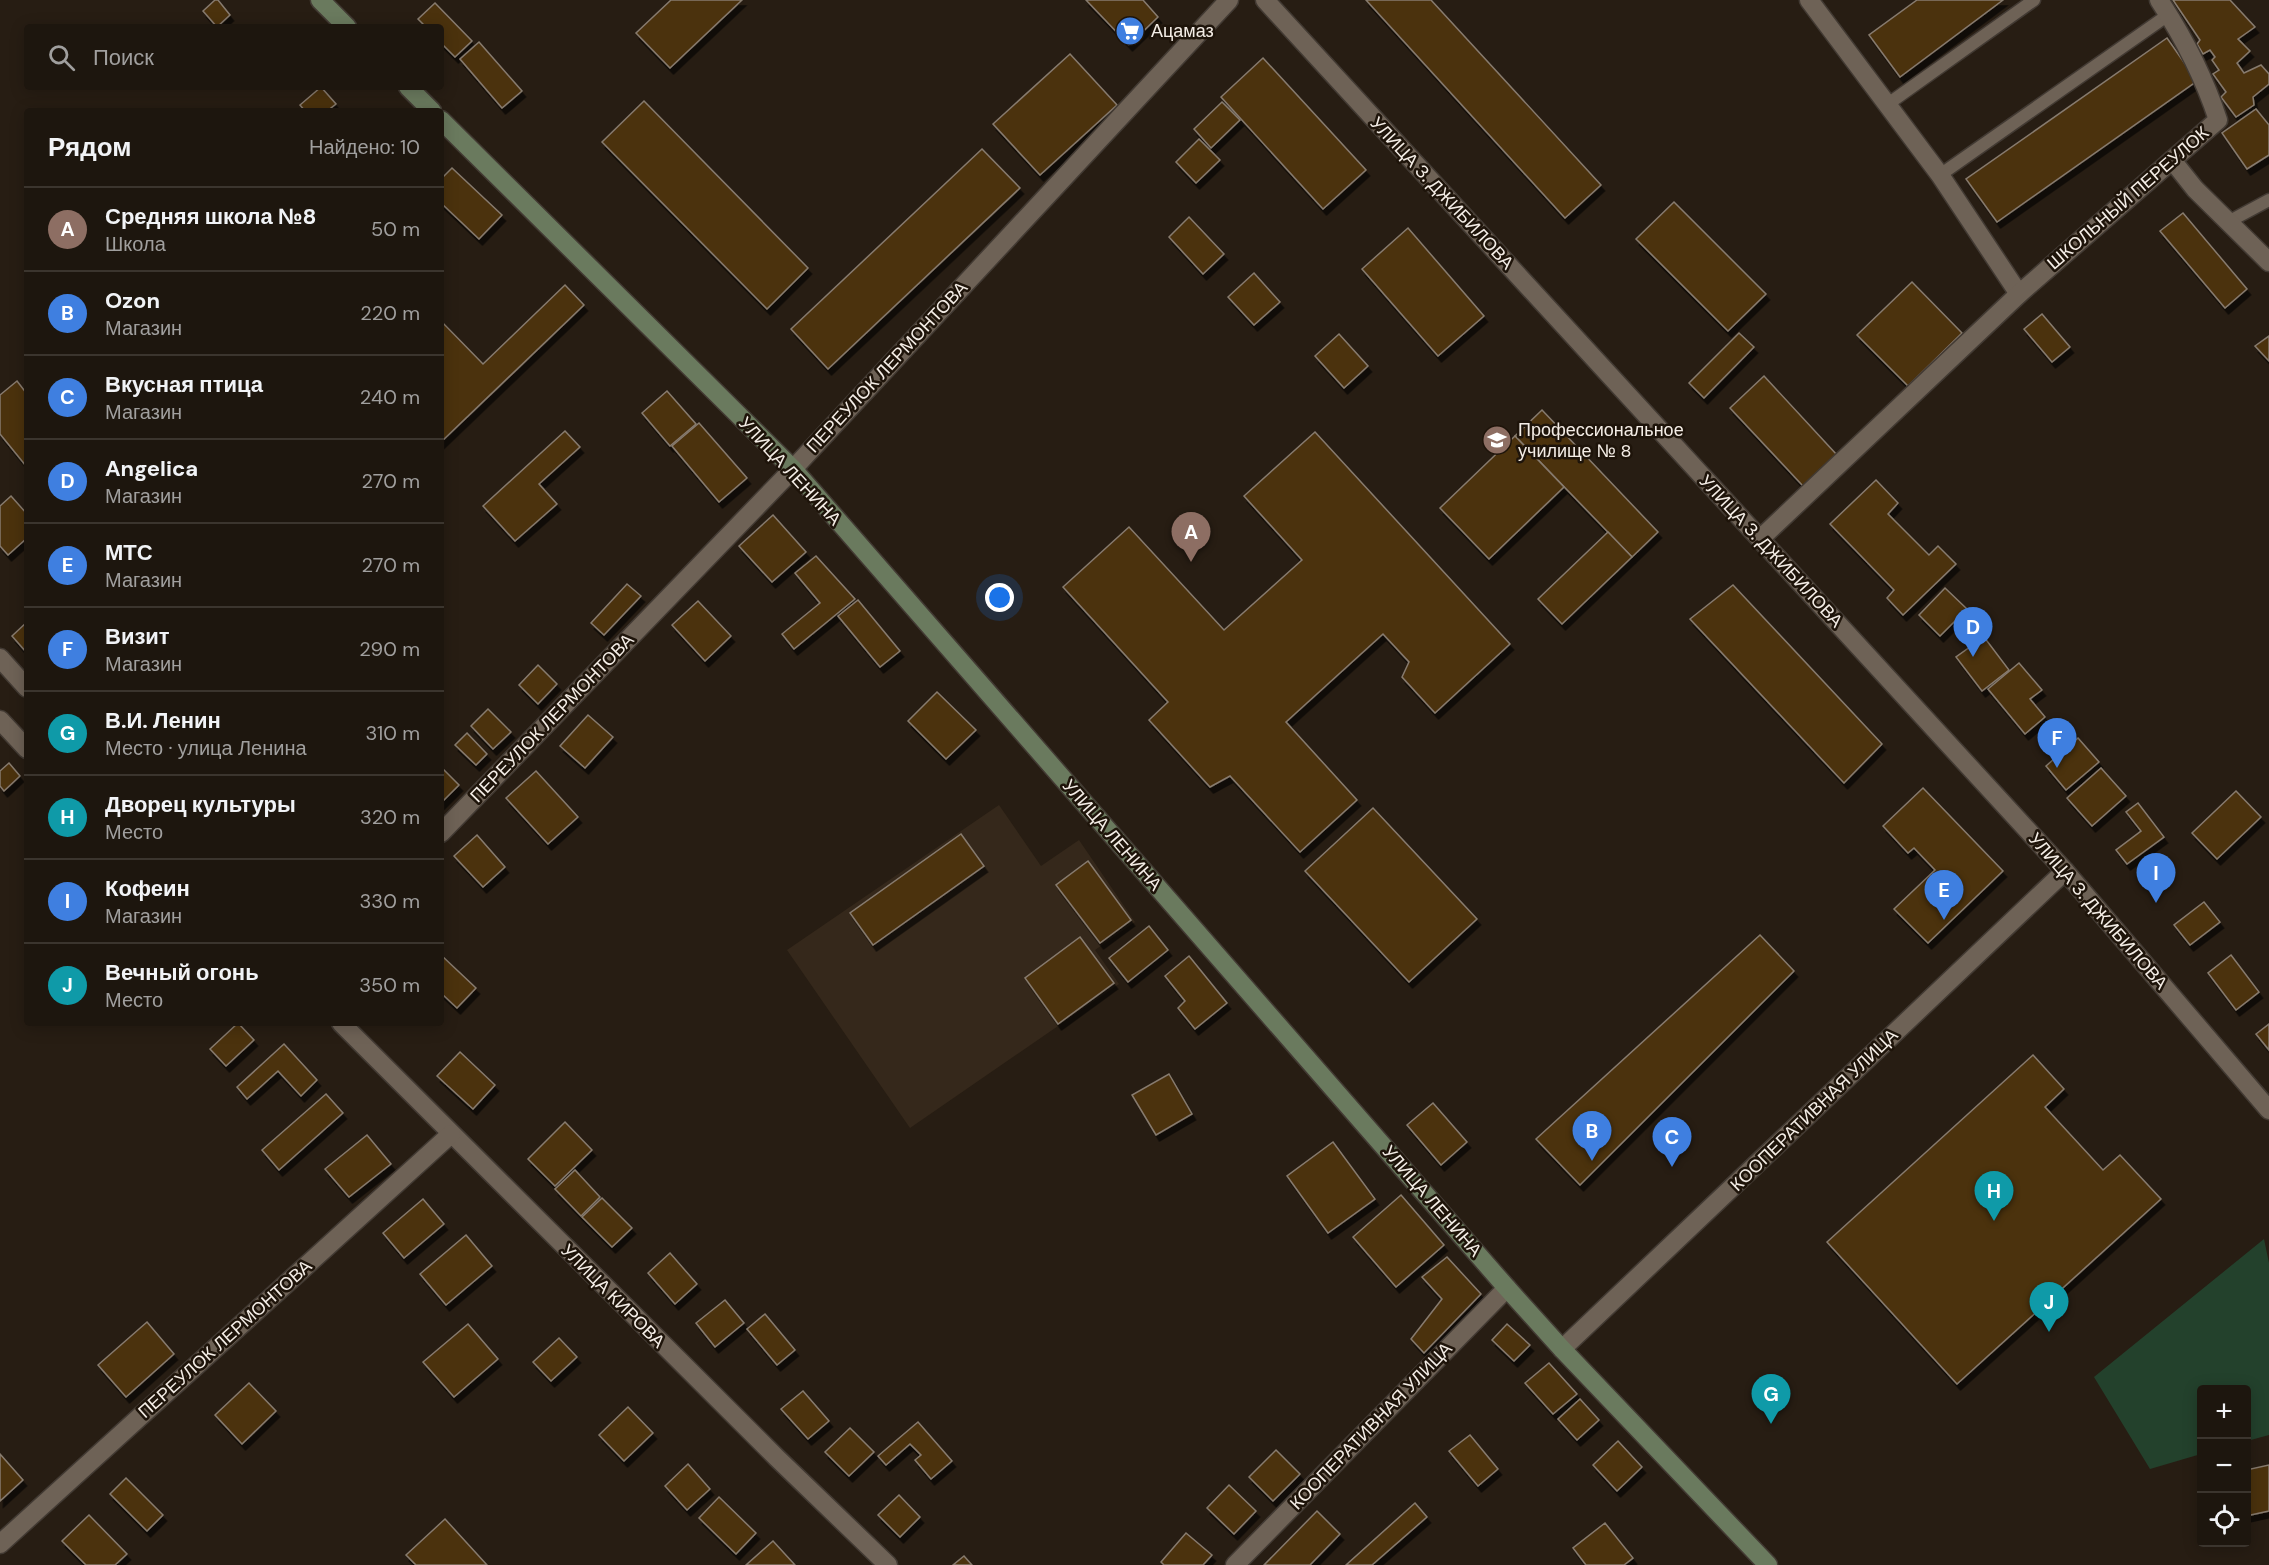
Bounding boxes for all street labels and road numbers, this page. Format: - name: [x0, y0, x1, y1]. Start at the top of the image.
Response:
- street label: УЛИЦА З. ДЖИБИЛОВА: [1365, 111, 1519, 275]
- street label: ШКОЛЬНЫЙ ПЕРЕУЛОК: [2042, 121, 2214, 275]
- street label: ПЕРЕУЛОК ЛЕРМОНТОВА: [801, 276, 973, 458]
- street label: УЛИЦА ЛЕНИНА: [733, 411, 847, 531]
- street label: УЛИЦА З. ДЖИБИЛОВА: [1694, 469, 1848, 633]
- street label: ПЕРЕУЛОК ЛЕРМОНТОВА: [465, 628, 639, 808]
- street label: УЛИЦА ЛЕНИНА: [1057, 774, 1167, 896]
- street label: УЛИЦА З. ДЖИБИЛОВА: [2023, 827, 2173, 995]
- street label: КООПЕРАТИВНАЯ УЛИЦА: [1725, 1023, 1903, 1197]
- street label: УЛИЦА ЛЕНИНА: [1377, 1140, 1487, 1262]
- street label: УЛИЦА КИРОВА: [556, 1239, 670, 1353]
- street label: ПЕРЕУЛОК ЛЕРМОНТОВА: [133, 1254, 317, 1424]
- street label: КООПЕРАТИВНАЯ УЛИЦА: [1284, 1337, 1458, 1515]

